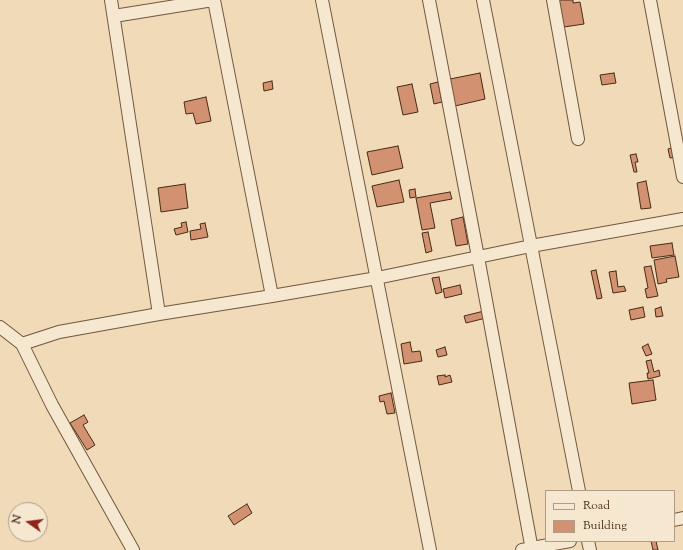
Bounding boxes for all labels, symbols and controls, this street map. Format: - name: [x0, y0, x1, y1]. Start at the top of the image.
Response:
- legend: [545, 490, 675, 542]
- text: Road: [583, 497, 610, 515]
- north arrow: [8, 502, 48, 542]
- text: N: [9, 513, 26, 526]
- text: Building: [583, 517, 627, 535]

